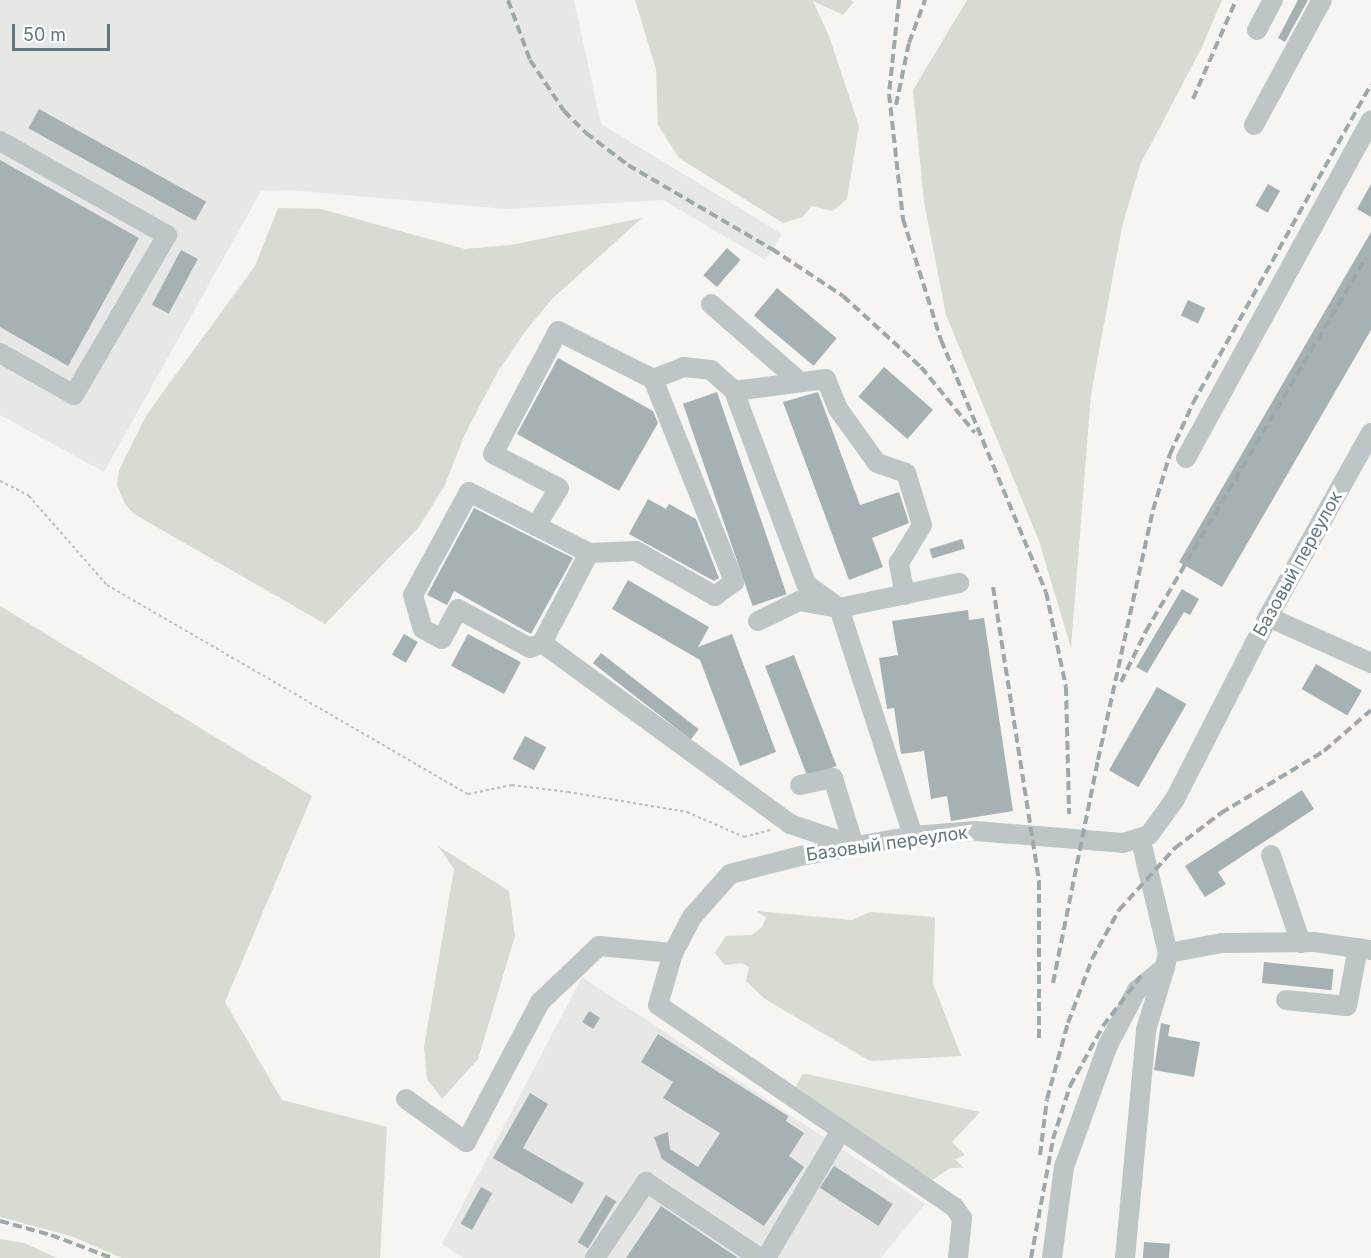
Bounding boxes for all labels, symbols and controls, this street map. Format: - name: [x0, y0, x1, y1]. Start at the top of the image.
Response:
- scale bar: [15, 12, 112, 50]
- text: 50 m: [23, 24, 66, 45]
- street label: Базовый переулок: [1249, 487, 1347, 641]
- street label: Базовый переулок: [805, 822, 969, 866]

